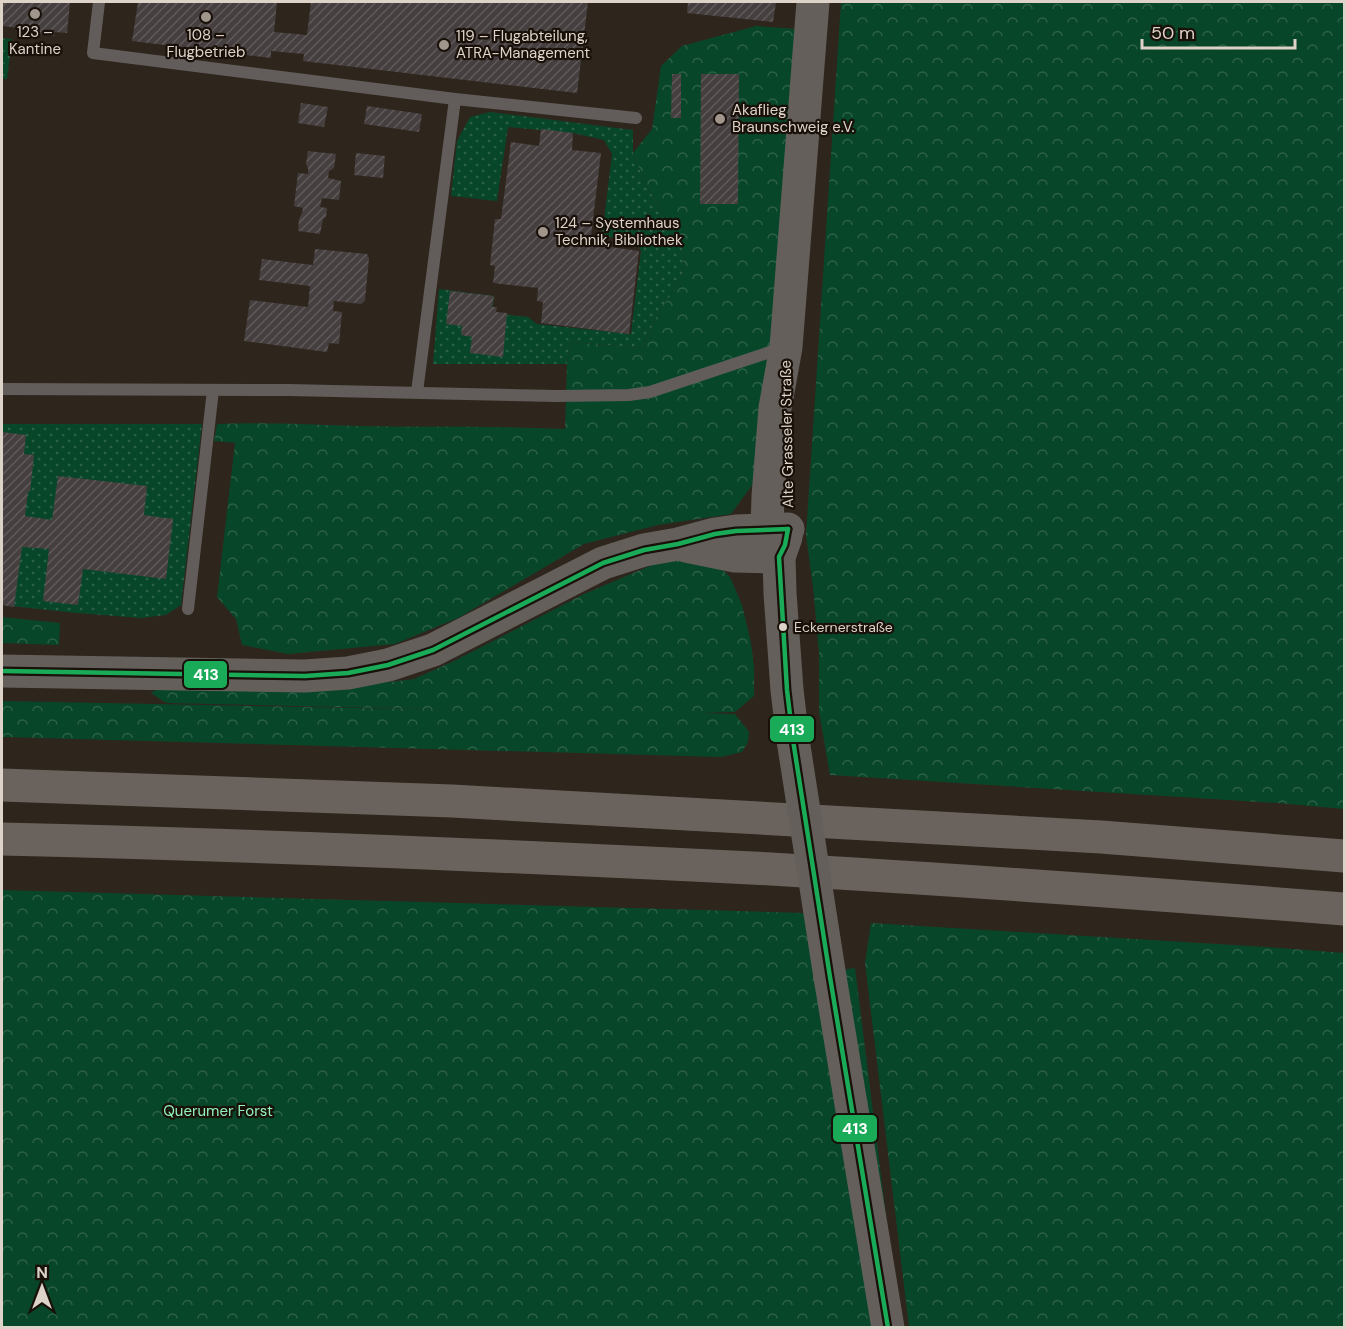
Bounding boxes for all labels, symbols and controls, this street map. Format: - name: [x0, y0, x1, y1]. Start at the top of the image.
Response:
- marker: 123 – Kantine: [28, 7, 42, 21]
- marker: 108 – Flugbetrieb: [199, 10, 213, 24]
- scale bar: [1142, 12, 1295, 50]
- text: 50 m: [1151, 21, 1195, 45]
- place label: 123 – Kantine: [9, 22, 61, 59]
- place label: 108 – Flugbetrieb: [167, 25, 245, 62]
- place label: 119 – Flugabteilung, ATRA-Management: [456, 26, 590, 63]
- marker: 119 – Flugabteilung, ATRA-Management: [437, 38, 451, 52]
- place label: Akaflieg Braunschweig e.V.: [732, 100, 854, 137]
- marker: Akaflieg Braunschweig e.V.: [713, 112, 727, 126]
- place label: 124 – Systemhaus Technik, Bibliothek: [555, 213, 683, 250]
- marker: 124 – Systemhaus Technik, Bibliothek: [536, 225, 550, 239]
- street label: Alte Grasseler Straße: [776, 360, 798, 508]
- place label: Eckernerstraße: [794, 618, 893, 636]
- marker: Eckernerstraße: [777, 621, 789, 633]
- line badge: 413: [183, 660, 228, 689]
- text: 413: [193, 664, 219, 685]
- line badge: 413: [769, 715, 815, 743]
- text: 413: [779, 719, 805, 740]
- park label: Querumer Forst: [163, 1101, 273, 1121]
- line badge: 413: [832, 1114, 878, 1143]
- text: 413: [842, 1118, 868, 1139]
- north arrow: [12, 1257, 72, 1317]
- text: N: [36, 1262, 48, 1283]

